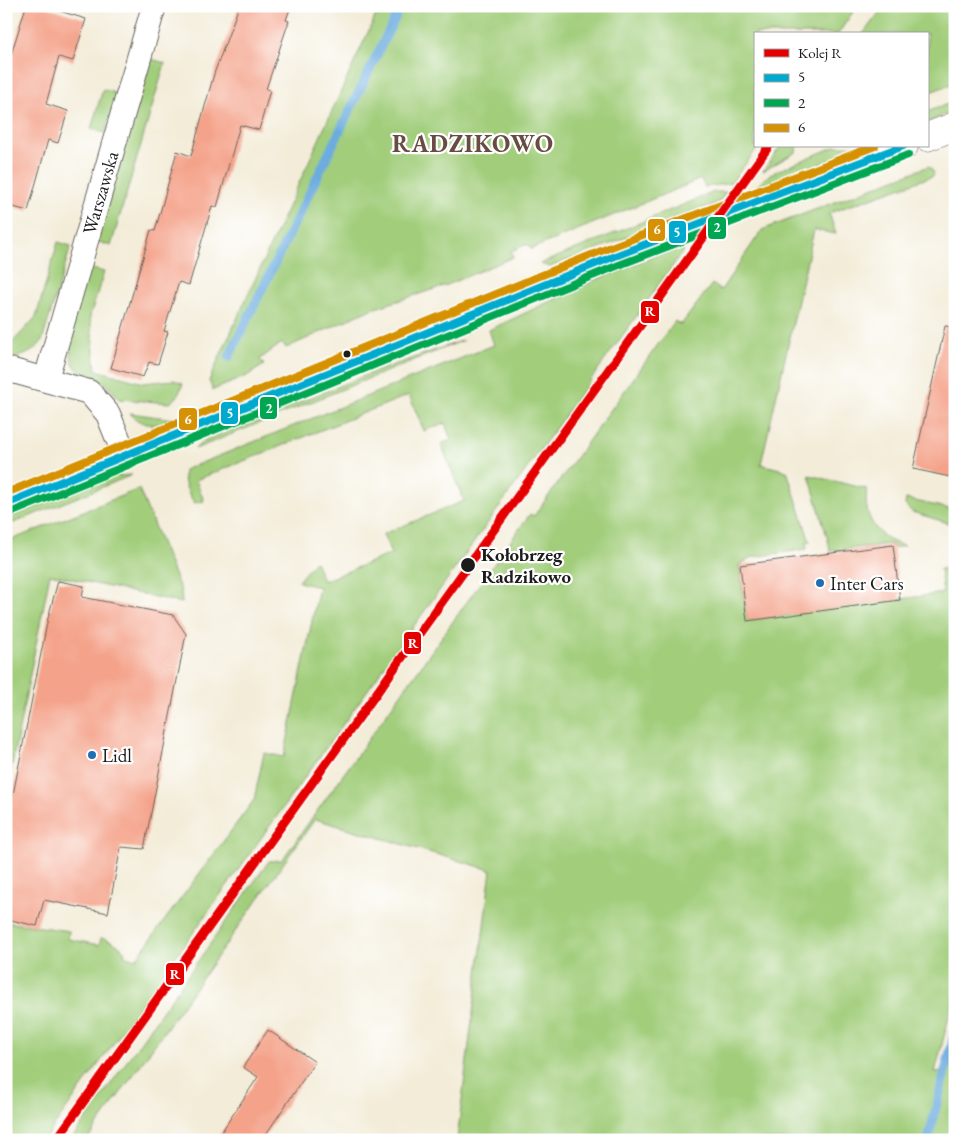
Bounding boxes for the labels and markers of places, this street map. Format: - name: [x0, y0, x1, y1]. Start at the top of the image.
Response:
- unlabelled marker: [342, 349, 352, 359]
- place label: Kołobrzeg Radzikowo: [481, 542, 571, 589]
- marker: Kołobrzeg Radzikowo: [459, 556, 477, 574]
- place label: Inter Cars: [830, 571, 904, 596]
- marker: Inter Cars: [814, 577, 826, 589]
- place label: Lidl: [102, 743, 132, 768]
- marker: Lidl: [86, 749, 98, 761]

